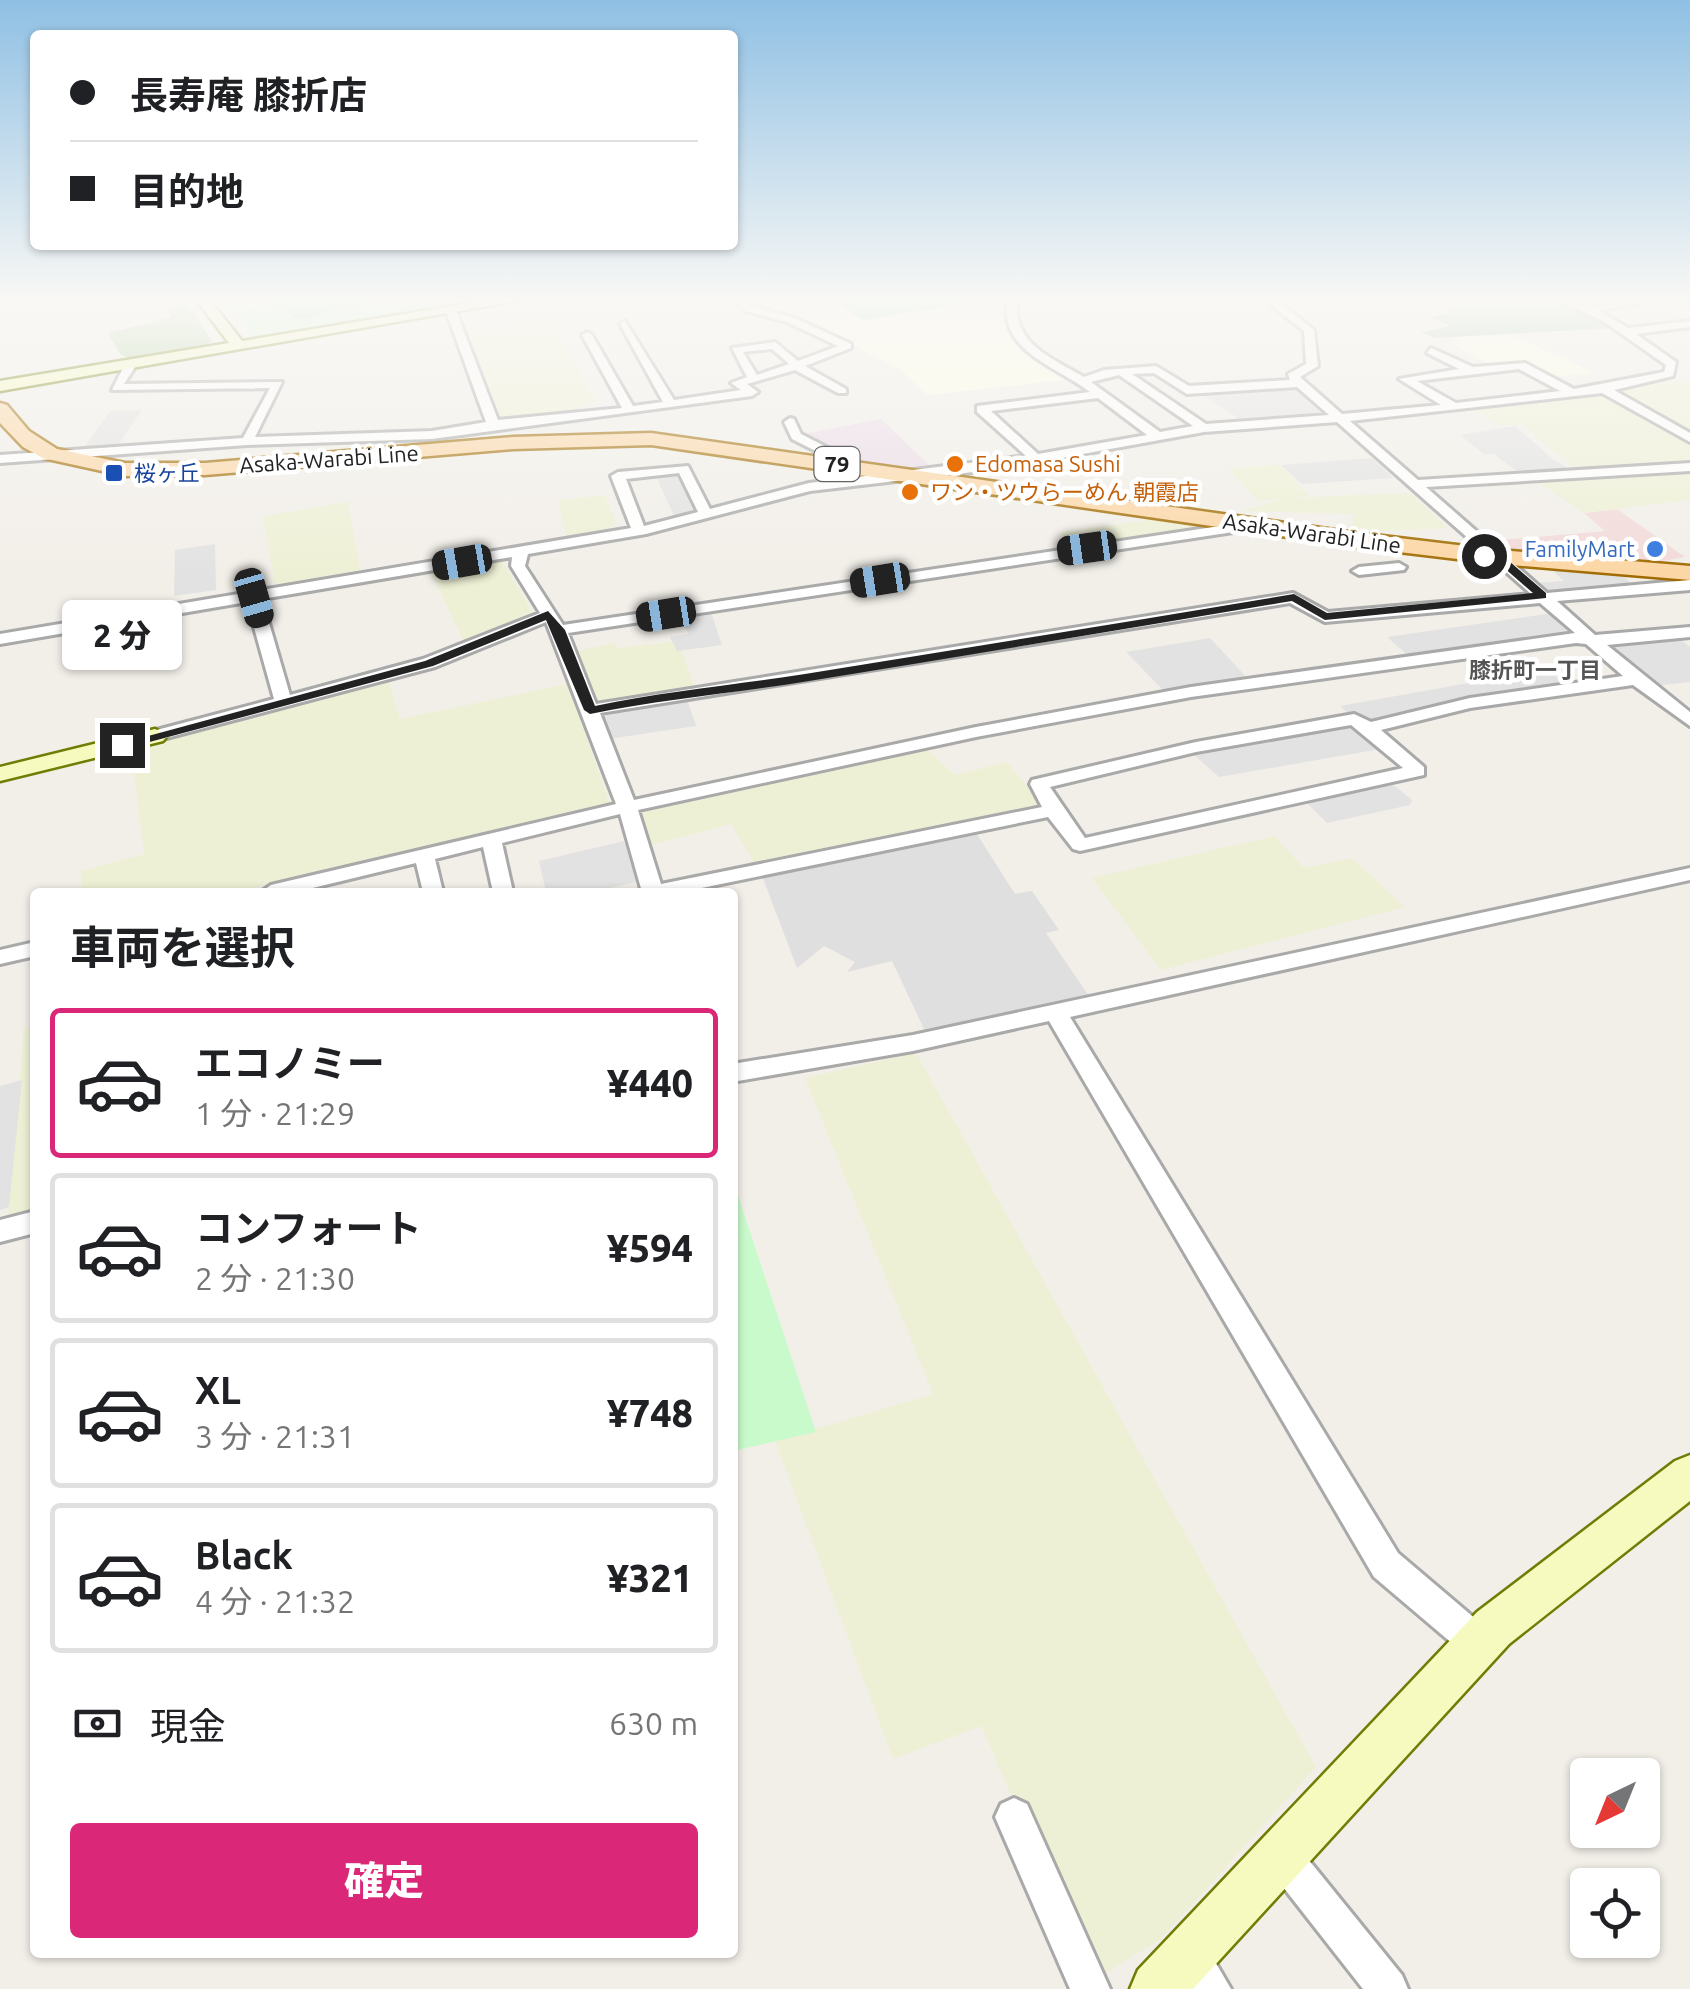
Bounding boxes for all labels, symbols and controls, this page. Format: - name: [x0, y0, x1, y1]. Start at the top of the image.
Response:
- text: 長寿庵 膝折店: [130, 74, 367, 116]
- text: 目的地: [130, 170, 244, 212]
- street label: Asaka-Warabi Line: [239, 440, 419, 477]
- road number: 79: [814, 447, 860, 481]
- place label: Edomasa Sushi: [975, 451, 1121, 476]
- marker: Edomasa Sushi: [944, 453, 966, 475]
- place label: 桜ヶ丘: [134, 460, 200, 485]
- marker: 桜ヶ丘: [103, 462, 125, 484]
- place label: ワン・ツウらーめん 朝霞店: [930, 479, 1199, 504]
- marker: ワン・ツウらーめん 朝霞店: [899, 481, 921, 503]
- street label: Asaka-Warabi Line: [1221, 508, 1403, 557]
- car: [1055, 529, 1119, 567]
- route start: [1462, 534, 1507, 579]
- place label: FamilyMart: [1525, 536, 1635, 561]
- marker: FamilyMart: [1644, 538, 1666, 560]
- car: [430, 542, 494, 582]
- car: [848, 560, 912, 600]
- car: [231, 565, 277, 631]
- car: [634, 594, 698, 634]
- callout: 2 分: [62, 600, 182, 670]
- text: 2 分: [93, 617, 151, 653]
- district label: 膝折町一丁目: [1469, 657, 1601, 682]
- route end: [100, 723, 145, 768]
- text: 車両を選択: [70, 922, 295, 973]
- icon: car: [75, 1038, 165, 1128]
- text: エコノミー: [195, 1042, 385, 1084]
- text: ¥440: [607, 1062, 693, 1104]
- text: 1 分 · 21:29: [195, 1095, 355, 1131]
- icon: car: [75, 1203, 165, 1293]
- text: コンフォート: [195, 1207, 422, 1249]
- text: ¥594: [607, 1227, 693, 1269]
- text: 2 分 · 21:30: [195, 1260, 355, 1296]
- icon: car: [75, 1368, 165, 1458]
- text: XL: [195, 1369, 241, 1411]
- text: ¥748: [607, 1392, 693, 1434]
- text: 3 分 · 21:31: [195, 1418, 355, 1454]
- icon: car: [75, 1533, 165, 1623]
- text: Black: [195, 1534, 293, 1576]
- text: ¥321: [607, 1557, 693, 1599]
- text: 4 分 · 21:32: [195, 1583, 355, 1619]
- icon: cash: [70, 1696, 125, 1751]
- text: 現金: [150, 1705, 226, 1747]
- text: 630 m: [609, 1705, 698, 1741]
- north arrow: [1570, 1758, 1660, 1848]
- map controls: [1570, 1758, 1660, 1958]
- button: 確定: [70, 1823, 698, 1938]
- button: locate: [1570, 1868, 1660, 1958]

